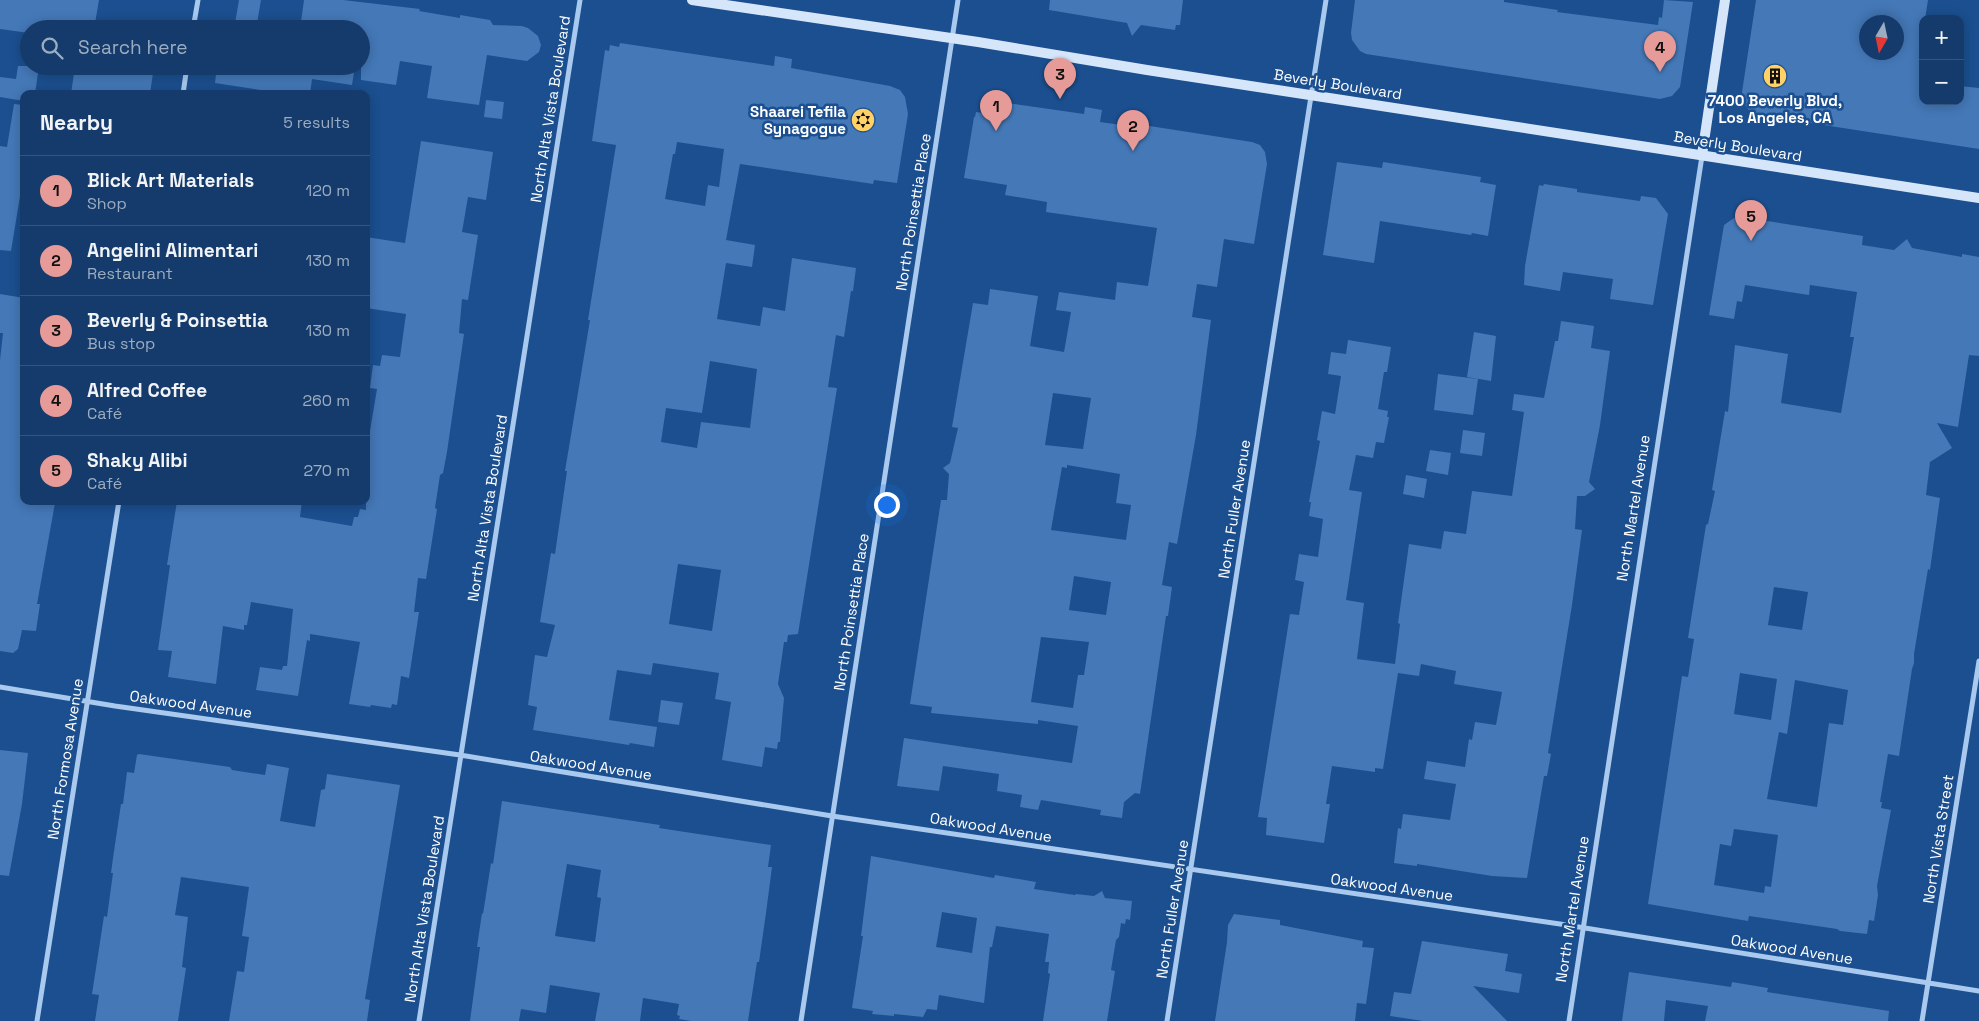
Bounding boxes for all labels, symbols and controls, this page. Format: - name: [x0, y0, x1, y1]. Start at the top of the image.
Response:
- street label: North Alta Vista Boulevard: [526, 14, 574, 204]
- north arrow: [1859, 15, 1904, 60]
- map controls: [1919, 15, 1964, 105]
- button: +: [1919, 15, 1964, 60]
- search box: [20, 20, 370, 75]
- pin: 4: [1644, 31, 1676, 72]
- icon: search: [38, 34, 66, 62]
- text: Search here: [78, 35, 188, 60]
- pin: 3: [1044, 58, 1076, 99]
- button: −: [1919, 60, 1964, 105]
- building icon: 7400 Beverly Blvd, Los Angeles, CA: [1762, 63, 1788, 89]
- street label: Beverly Boulevard: [1272, 64, 1404, 104]
- pin: 1: [980, 90, 1012, 131]
- place label: 7400 Beverly Blvd, Los Angeles, CA: [1708, 91, 1842, 127]
- place label: Shaarei Tefila Synagogue: [750, 102, 846, 138]
- synagogue icon: Shaarei Tefila Synagogue: [850, 107, 876, 133]
- text: Nearby: [40, 109, 113, 136]
- pin: 2: [1117, 110, 1149, 151]
- text: 5 results: [283, 112, 350, 133]
- street label: Beverly Boulevard: [1672, 126, 1804, 166]
- street label: North Poinsettia Place: [891, 132, 935, 292]
- text: Blick Art Materials: [87, 168, 254, 193]
- text: 1: [52, 180, 60, 201]
- text: 120 m: [306, 180, 350, 201]
- text: Shop: [87, 193, 127, 214]
- pin: 5: [1735, 200, 1767, 241]
- text: Angelini Alimentari: [87, 238, 258, 263]
- text: 2: [51, 250, 61, 271]
- text: 130 m: [306, 250, 350, 271]
- text: Restaurant: [87, 263, 173, 284]
- text: Beverly & Poinsettia: [87, 308, 268, 333]
- text: 3: [51, 320, 61, 341]
- text: 130 m: [306, 320, 350, 341]
- text: Bus stop: [87, 333, 155, 354]
- text: Alfred Coffee: [87, 378, 207, 403]
- text: 4: [51, 390, 61, 411]
- text: 260 m: [302, 390, 350, 411]
- text: Café: [87, 403, 122, 424]
- street label: North Alta Vista Boulevard: [463, 413, 511, 603]
- street label: North Martel Avenue: [1612, 433, 1654, 583]
- street label: North Fuller Avenue: [1214, 438, 1254, 580]
- text: Shaky Alibi: [87, 448, 188, 473]
- text: 5: [51, 460, 61, 481]
- text: 270 m: [303, 460, 350, 481]
- text: Café: [87, 473, 122, 494]
- your location: [874, 492, 900, 518]
- street label: North Poinsettia Place: [829, 532, 873, 692]
- street label: North Formosa Avenue: [43, 677, 87, 841]
- street label: Oakwood Avenue: [129, 686, 254, 722]
- street label: Oakwood Avenue: [529, 746, 654, 784]
- street label: North Vista Street: [1918, 773, 1958, 905]
- street label: Oakwood Avenue: [929, 808, 1054, 846]
- street label: North Alta Vista Boulevard: [400, 814, 448, 1004]
- street label: North Martel Avenue: [1551, 834, 1593, 984]
- street label: North Fuller Avenue: [1152, 838, 1192, 980]
- street label: Oakwood Avenue: [1330, 869, 1455, 905]
- street label: Oakwood Avenue: [1730, 930, 1855, 968]

